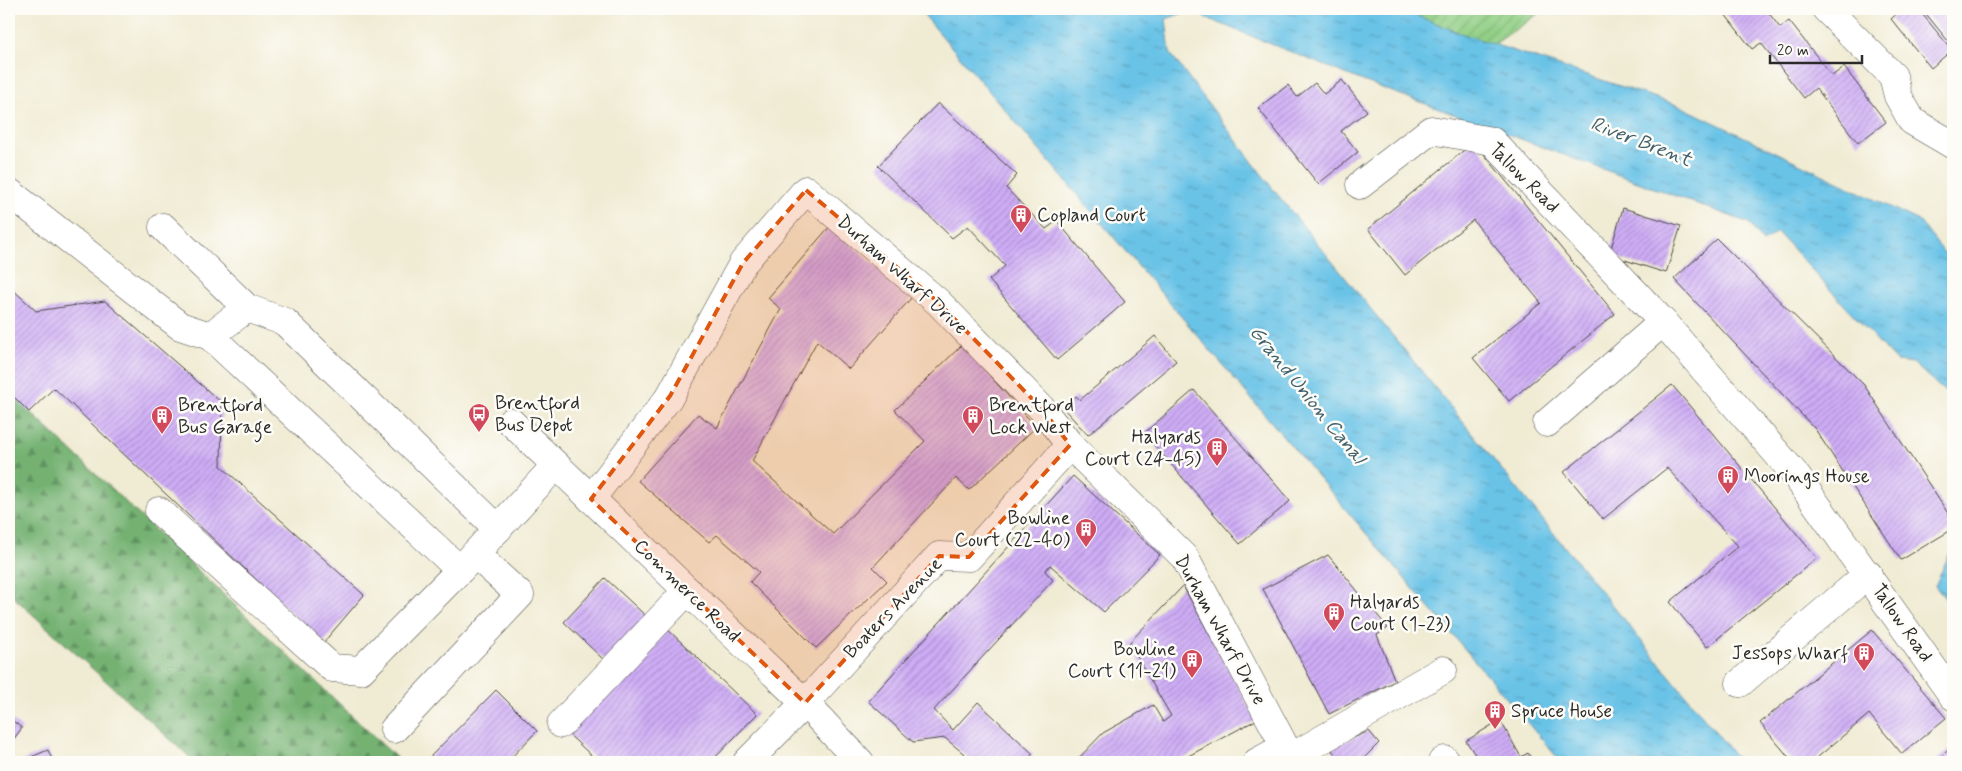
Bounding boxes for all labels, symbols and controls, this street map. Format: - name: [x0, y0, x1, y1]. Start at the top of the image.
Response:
- scale bar: [1770, 32, 1862, 64]
- text: 20 m: [1777, 41, 1809, 61]
- water label: River Brent: [1587, 110, 1696, 174]
- street label: Tallow Road: [1483, 137, 1565, 219]
- building icon: Copland Court: [1009, 203, 1033, 234]
- place label: Copland Court: [1037, 203, 1146, 228]
- street label: Durham Wharf Drive: [831, 210, 973, 340]
- water label: Grand Union Canal: [1243, 320, 1373, 472]
- place label: Brentford Bus Depot: [495, 391, 580, 438]
- place label: Brentford Bus Garage: [178, 393, 272, 443]
- place label: Brentford Lock West: [989, 393, 1074, 440]
- bus stop icon: Brentford Bus Depot: [467, 402, 491, 433]
- building icon: Brentford Bus Garage: [150, 404, 174, 435]
- building icon: Brentford Lock West: [961, 404, 985, 435]
- place label: Halyards Court (24-45): [1085, 425, 1201, 472]
- building icon: Halyards Court (24-45): [1205, 436, 1229, 467]
- building icon: Moorings House: [1716, 464, 1740, 495]
- place label: Moorings House: [1744, 464, 1870, 490]
- place label: Bowline Court (22-40): [955, 506, 1070, 553]
- building icon: Bowline Court (22-40): [1074, 517, 1098, 548]
- street label: Commerce Road: [628, 534, 746, 648]
- street label: Durham Wharf Drive: [1168, 550, 1272, 710]
- street label: Boaters Avenue: [838, 552, 948, 664]
- street label: Tallow Road: [1866, 579, 1938, 667]
- place label: Halyards Court (1-23): [1350, 590, 1450, 637]
- building icon: Halyards Court (1-23): [1322, 601, 1346, 632]
- place label: Bowline Court (11-21): [1068, 637, 1176, 684]
- place label: Jessops Wharf: [1732, 641, 1848, 666]
- building icon: Jessops Wharf: [1852, 641, 1876, 672]
- building icon: Bowline Court (11-21): [1180, 648, 1204, 679]
- building icon: Spruce House: [1483, 699, 1507, 730]
- place label: Spruce House: [1511, 699, 1612, 724]

